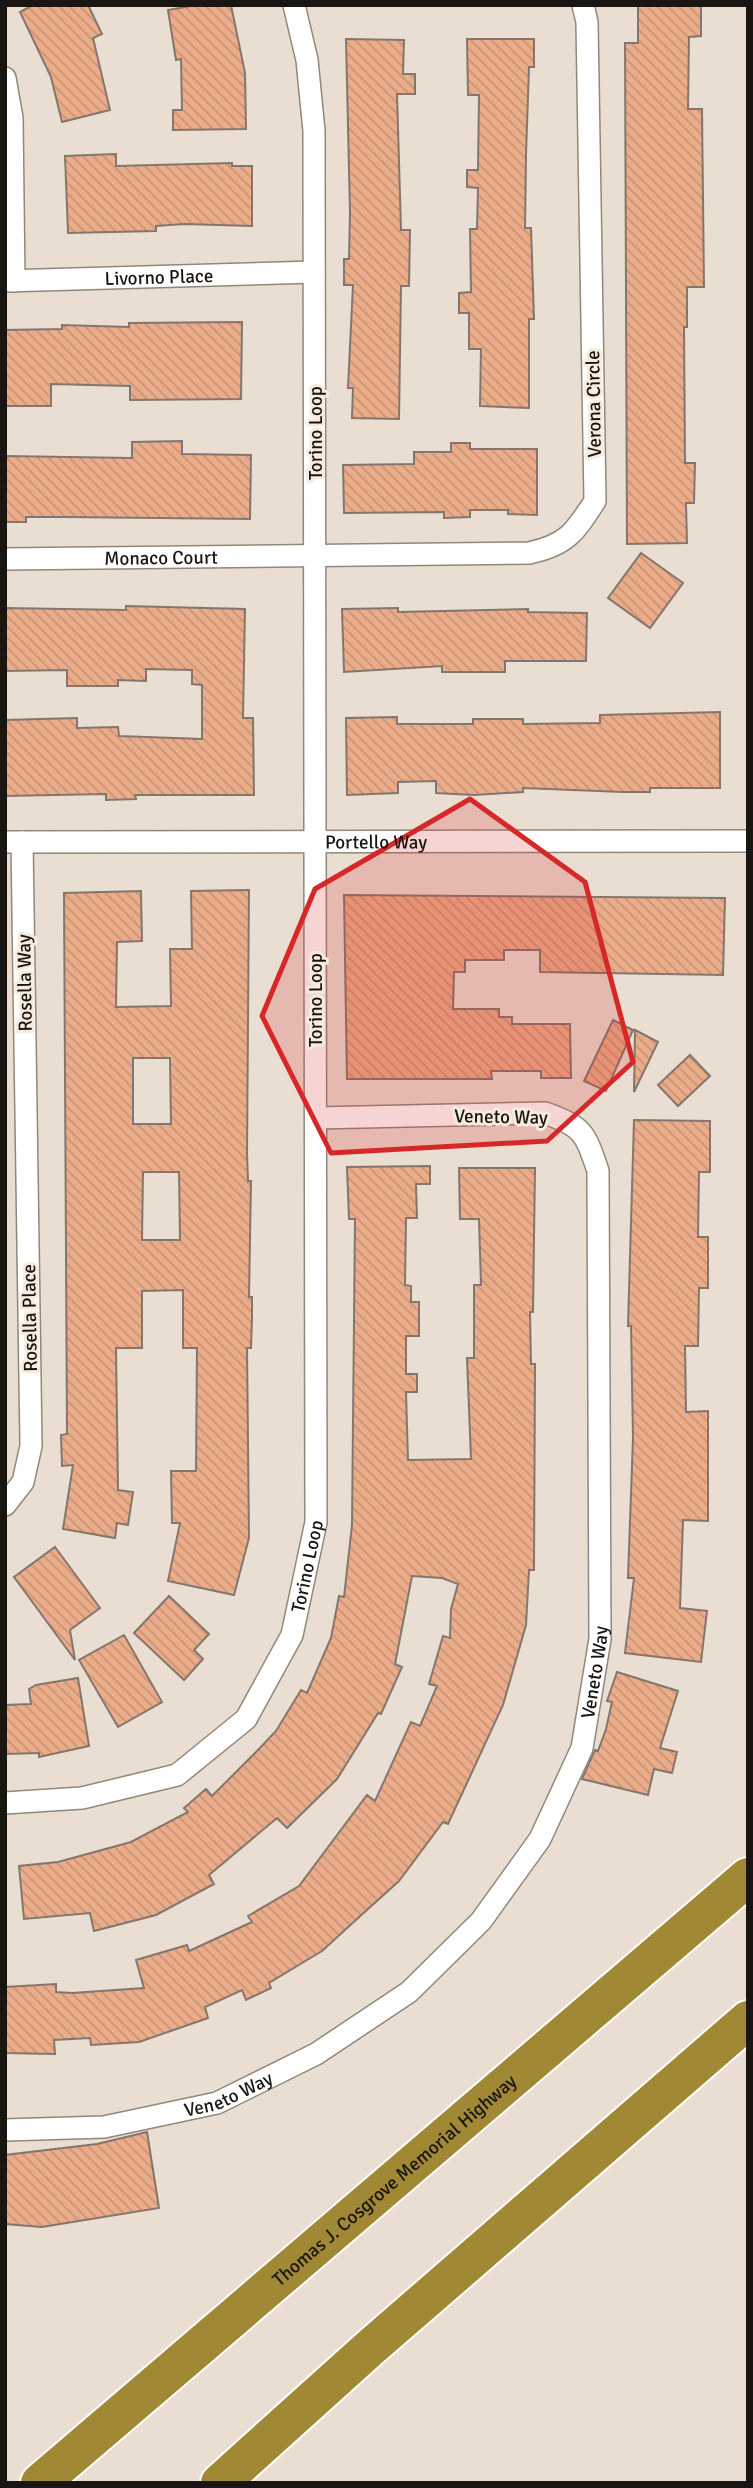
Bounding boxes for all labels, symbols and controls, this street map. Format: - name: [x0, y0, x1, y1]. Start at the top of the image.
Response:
- street label: Livorno Place: [104, 264, 214, 291]
- street label: Verona Circle: [581, 350, 607, 458]
- street label: Torino Loop: [304, 386, 328, 480]
- street label: Monaco Court: [104, 546, 218, 571]
- street label: Portello Way: [325, 830, 427, 855]
- street label: Rosella Way: [12, 934, 38, 1032]
- street label: Torino Loop: [304, 953, 328, 1047]
- street label: Veneto Way: [454, 1104, 548, 1130]
- street label: Rosella Place: [17, 1264, 43, 1372]
- street label: Torino Loop: [286, 1518, 329, 1615]
- street label: Veneto Way: [576, 1626, 614, 1721]
- street label: Veneto Way: [182, 2066, 277, 2123]
- street label: Thomas J. Cosgrove Memorial Highway: [268, 2069, 522, 2292]

